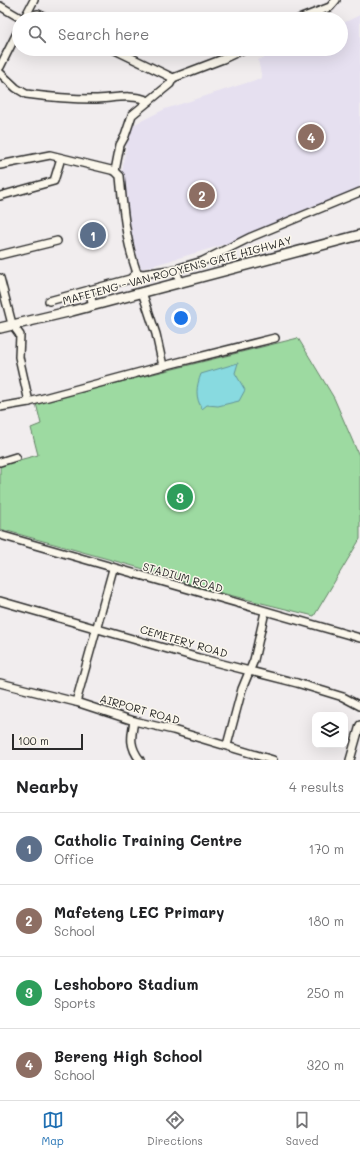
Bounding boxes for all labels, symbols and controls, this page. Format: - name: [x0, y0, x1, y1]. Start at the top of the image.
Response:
- search box: [12, 12, 348, 56]
- icon: search: [26, 23, 48, 45]
- text: Search here: [58, 24, 149, 44]
- pin: 4: [298, 122, 324, 152]
- pin: 2: [189, 180, 215, 210]
- pin: 1: [80, 220, 106, 250]
- street label: MAFETENG - VAN ROOYEN'S GATE HIGHWAY: [61, 232, 293, 308]
- your location: [171, 308, 191, 328]
- pin: 3: [167, 482, 193, 512]
- street label: STADIUM ROAD: [141, 558, 225, 596]
- street label: CEMETERY ROAD: [138, 621, 230, 661]
- street label: AIRPORT ROAD: [98, 690, 182, 728]
- map controls: [312, 712, 348, 748]
- button: layers: [312, 712, 348, 748]
- scale bar: [12, 732, 83, 751]
- text: 100 m: [18, 733, 49, 748]
- text: Nearby: [16, 775, 78, 797]
- text: 4 results: [289, 778, 344, 795]
- text: Catholic Training Centre: [54, 830, 242, 850]
- text: 1: [26, 840, 32, 857]
- text: 170 m: [308, 840, 344, 857]
- text: Office: [54, 850, 94, 867]
- text: Mafeteng LEC Primary: [54, 902, 224, 922]
- text: 2: [25, 912, 33, 929]
- text: 180 m: [308, 912, 344, 929]
- text: School: [54, 922, 95, 939]
- text: Leshoboro Stadium: [54, 974, 198, 994]
- text: 3: [25, 984, 33, 1001]
- text: 250 m: [307, 984, 344, 1001]
- text: Sports: [54, 994, 96, 1011]
- text: Bereng High School: [54, 1046, 202, 1066]
- text: 4: [25, 1056, 33, 1073]
- text: 320 m: [307, 1056, 344, 1073]
- text: School: [54, 1066, 95, 1083]
- tab: Map: [42, 1109, 64, 1148]
- tab: Directions: [147, 1109, 203, 1148]
- tab: Saved: [286, 1109, 318, 1148]

